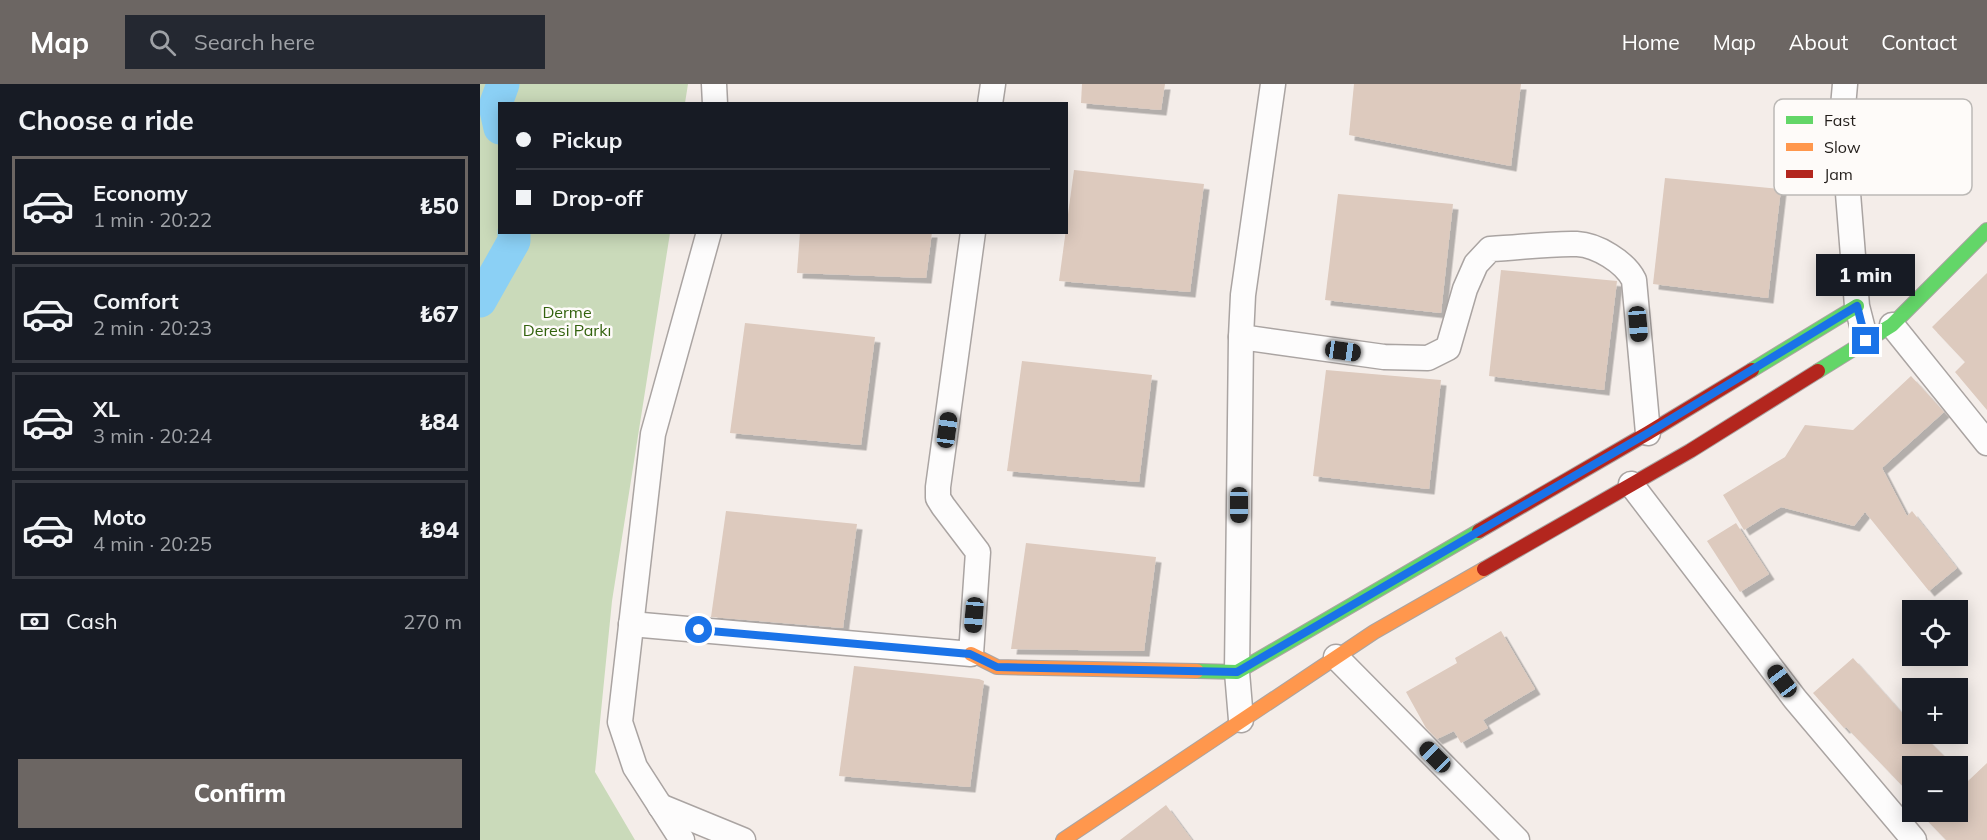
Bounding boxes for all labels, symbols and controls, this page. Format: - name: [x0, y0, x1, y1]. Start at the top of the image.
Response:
- search box: [125, 15, 545, 69]
- text: Map: [30, 25, 89, 60]
- icon: search: [146, 26, 179, 59]
- text: Search here: [194, 28, 315, 56]
- text: Home: [1622, 29, 1680, 55]
- text: Map: [1713, 29, 1756, 55]
- text: About: [1789, 29, 1848, 55]
- text: Contact: [1881, 29, 1957, 55]
- legend: [1774, 99, 1972, 195]
- text: Choose a ride: [18, 103, 194, 137]
- text: Fast: [1824, 110, 1856, 130]
- text: Pickup: [552, 126, 622, 154]
- text: Slow: [1824, 137, 1861, 157]
- text: Jam: [1824, 164, 1853, 184]
- icon: car: [21, 179, 75, 233]
- text: Economy: [93, 179, 188, 207]
- text: Drop-off: [552, 184, 643, 212]
- text: ₺50: [419, 192, 459, 220]
- text: 1 min · 20:22: [93, 207, 212, 232]
- callout: 1 min: [1816, 254, 1916, 296]
- text: 1 min: [1839, 262, 1892, 287]
- icon: car: [21, 287, 75, 341]
- text: Comfort: [93, 287, 179, 315]
- text: ₺67: [419, 300, 459, 328]
- park label: Derme Deresi Parkı: [523, 302, 611, 340]
- car: [1627, 305, 1649, 343]
- text: 2 min · 20:23: [93, 315, 212, 340]
- route end: [1852, 327, 1879, 354]
- car: [1324, 340, 1362, 362]
- icon: car: [21, 395, 75, 449]
- text: XL: [93, 395, 120, 423]
- text: ₺84: [419, 408, 459, 436]
- car: [936, 411, 958, 449]
- text: 3 min · 20:24: [93, 423, 212, 448]
- car: [1230, 487, 1248, 523]
- icon: car: [21, 503, 75, 557]
- text: Moto: [93, 503, 146, 531]
- text: ₺94: [419, 516, 459, 544]
- text: 4 min · 20:25: [93, 531, 212, 556]
- car: [963, 596, 985, 634]
- map controls: [1902, 600, 1968, 822]
- button: locate: [1902, 600, 1968, 666]
- icon: cash: [18, 605, 51, 638]
- text: Cash: [66, 607, 118, 635]
- text: 270 m: [403, 609, 462, 634]
- route start: [685, 616, 712, 643]
- car: [1764, 661, 1800, 701]
- button: +: [1902, 678, 1968, 744]
- car: [1416, 738, 1454, 776]
- button: −: [1902, 756, 1968, 822]
- button: Confirm: [18, 759, 462, 828]

